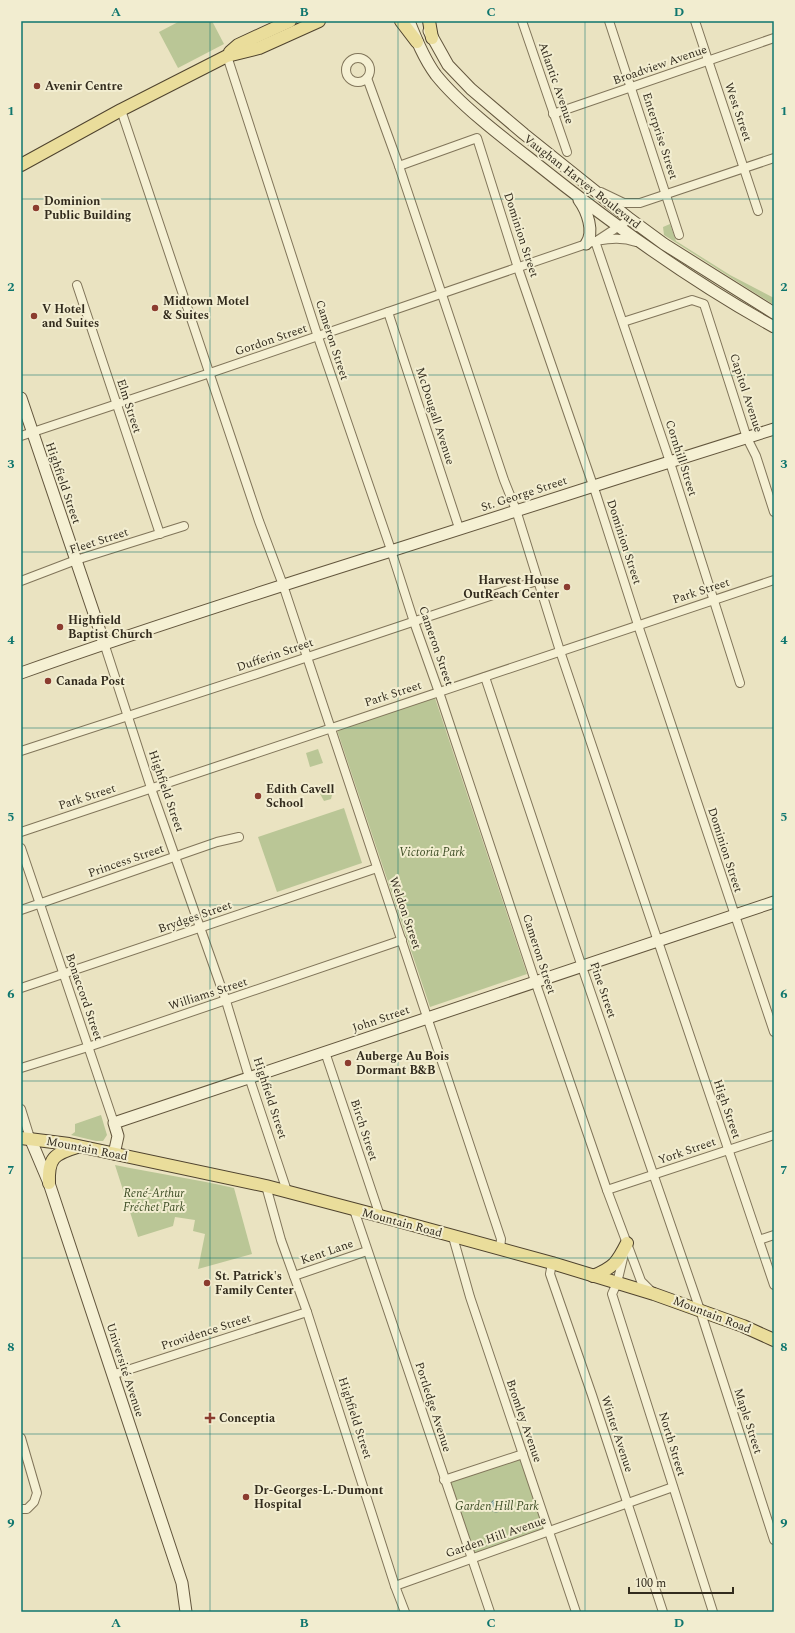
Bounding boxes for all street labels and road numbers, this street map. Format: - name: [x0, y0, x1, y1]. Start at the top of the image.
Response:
- street label: Atlantic Avenue: [533, 39, 579, 127]
- street label: Broadview Avenue: [610, 40, 710, 90]
- street label: West Street: [719, 80, 757, 144]
- street label: Enterprise Street: [637, 90, 683, 182]
- street label: Vaughan Harvey Boulevard: [519, 130, 645, 234]
- street label: Dominion Street: [498, 190, 544, 280]
- street label: Cameron Street: [310, 297, 354, 383]
- street label: Gordon Street: [232, 319, 310, 361]
- street label: Capitol Avenue: [724, 351, 768, 435]
- street label: McDougall Avenue: [410, 365, 460, 467]
- street label: Elm Street: [111, 376, 147, 436]
- street label: Cornhill Street: [660, 417, 702, 499]
- street label: Highfield Street: [40, 440, 86, 526]
- street label: St. George Street: [478, 471, 570, 517]
- street label: Dominion Street: [601, 497, 647, 587]
- street label: Fleet Street: [67, 523, 131, 559]
- street label: Park Street: [670, 573, 732, 609]
- street label: Cameron Street: [413, 603, 459, 689]
- street label: Dufferin Street: [234, 633, 316, 677]
- street label: Park Street: [362, 676, 424, 712]
- street label: Highfield Street: [143, 748, 189, 834]
- street label: Park Street: [56, 779, 118, 815]
- street label: Dominion Street: [702, 805, 748, 895]
- street label: Princess Street: [85, 839, 167, 883]
- street label: Weldon Street: [384, 874, 426, 952]
- street label: Brydges Street: [155, 895, 235, 939]
- street label: Cameron Street: [517, 911, 561, 997]
- street label: Bonaccord Street: [60, 951, 108, 1043]
- street label: Pine Street: [584, 959, 622, 1021]
- street label: Williams Street: [166, 972, 250, 1016]
- street label: John Street: [350, 1000, 412, 1038]
- street label: Highfield Street: [248, 1055, 292, 1141]
- street label: High Street: [708, 1077, 746, 1141]
- street label: Birch Street: [345, 1097, 383, 1163]
- street label: Mountain Road: [45, 1132, 130, 1166]
- street label: York Street: [655, 1132, 719, 1170]
- street label: Mountain Road: [360, 1203, 445, 1243]
- street label: Kent Lane: [298, 1234, 356, 1270]
- street label: Mountain Road: [670, 1291, 754, 1339]
- street label: Providence Street: [158, 1308, 254, 1356]
- street label: Université Avenue: [101, 1320, 149, 1420]
- street label: Portledge Avenue: [409, 1359, 457, 1455]
- street label: Highfield Street: [333, 1375, 377, 1461]
- street label: Bromley Avenue: [501, 1377, 547, 1465]
- street label: Maple Street: [728, 1386, 768, 1456]
- street label: Winter Avenue: [596, 1393, 638, 1475]
- street label: North Street: [653, 1409, 691, 1479]
- street label: Garden Hill Avenue: [443, 1511, 549, 1563]

